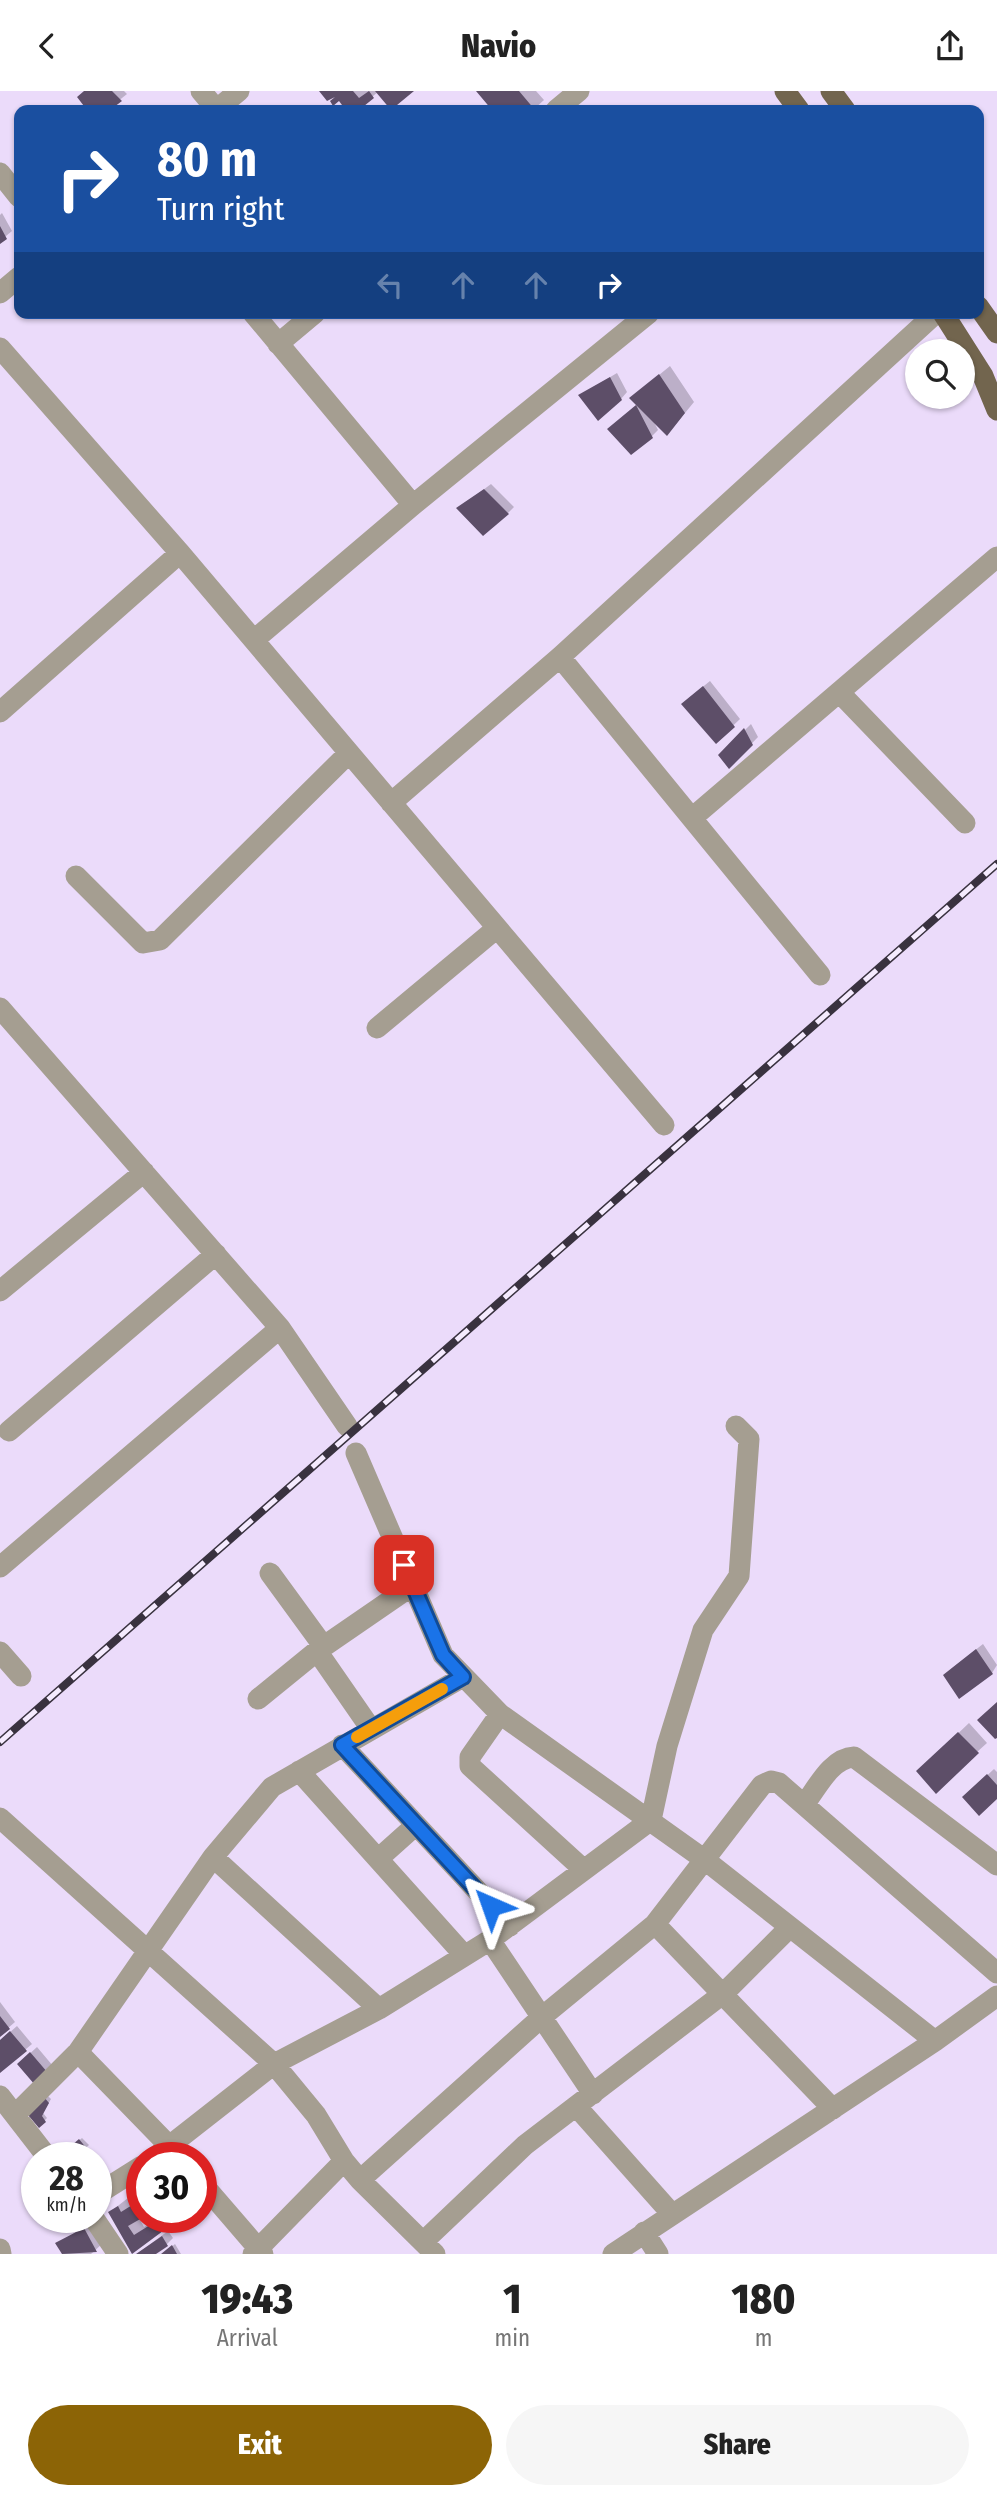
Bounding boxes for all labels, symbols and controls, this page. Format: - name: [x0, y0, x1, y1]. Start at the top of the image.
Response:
- icon: back: [28, 27, 66, 65]
- text: Navio: [461, 27, 536, 65]
- icon: share: [931, 27, 969, 65]
- text: 80 m: [157, 130, 257, 189]
- icon: right: [42, 133, 133, 224]
- text: Turn right: [157, 190, 284, 228]
- icon: left: [371, 266, 409, 304]
- icon: ahead: [444, 266, 482, 304]
- icon: ahead: [517, 266, 555, 304]
- icon: right: [590, 266, 628, 304]
- map controls: [905, 339, 975, 409]
- button: search: [905, 339, 975, 409]
- pin: [374, 1535, 434, 1595]
- icon: arrive: [385, 1546, 423, 1584]
- position arrow: [454, 1869, 528, 1943]
- speed limit sign: 30: [126, 2142, 217, 2233]
- text: 28: [49, 2157, 84, 2199]
- text: km/h: [46, 2194, 87, 2216]
- text: 19:43: [201, 2274, 293, 2324]
- text: 1: [503, 2274, 521, 2324]
- text: 180: [732, 2274, 796, 2324]
- text: Arrival: [217, 2324, 278, 2352]
- text: min: [494, 2324, 530, 2352]
- text: m: [755, 2324, 772, 2352]
- button: Exit: [28, 2405, 492, 2485]
- button: Share: [506, 2405, 969, 2485]

